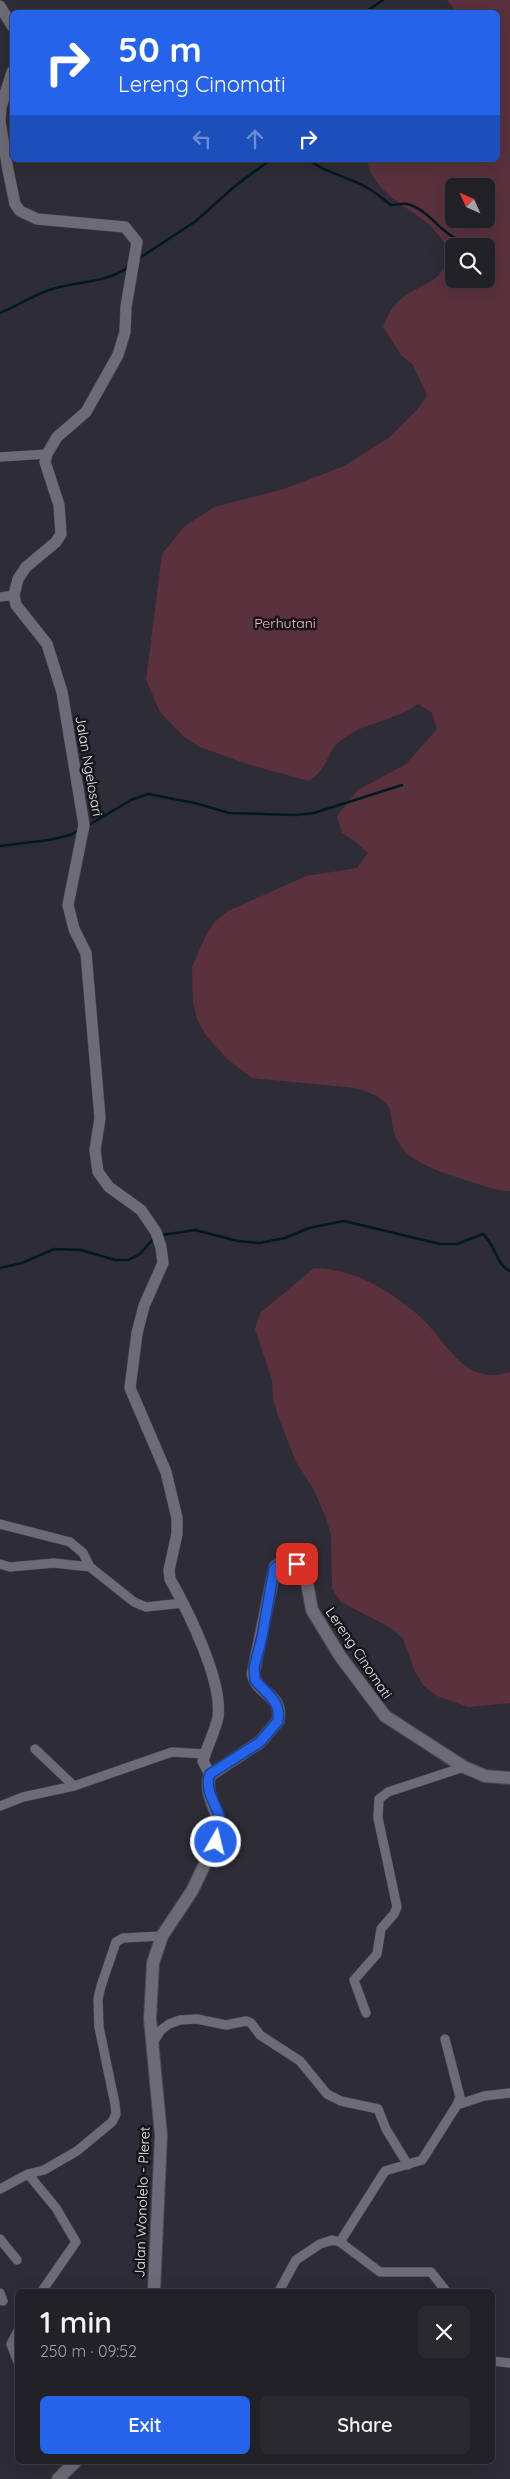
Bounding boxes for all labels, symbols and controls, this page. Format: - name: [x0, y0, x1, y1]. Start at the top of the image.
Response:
- text: 50 m: [118, 27, 202, 71]
- icon: right: [35, 30, 100, 95]
- text: Lereng Cinomati: [118, 70, 286, 98]
- icon: left: [188, 125, 216, 153]
- icon: ahead: [241, 125, 269, 153]
- icon: right: [294, 125, 322, 153]
- north arrow: [445, 178, 495, 228]
- map controls: [445, 178, 495, 288]
- button: search: [445, 238, 495, 288]
- park label: Perhutani: [254, 614, 316, 632]
- street label: Jalan Ngelosari: [71, 714, 107, 818]
- pin: [276, 1543, 318, 1585]
- icon: arrive: [283, 1550, 311, 1578]
- street label: Lereng Cinomati: [322, 1604, 396, 1702]
- position arrow: [189, 1815, 241, 1867]
- street label: Jalan Wonolelo - Pleret: [130, 2126, 154, 2278]
- text: 1 min: [40, 2303, 112, 2341]
- button: close: [418, 2306, 470, 2358]
- text: 250 m · 09:52: [40, 2341, 137, 2361]
- button: Exit: [40, 2396, 250, 2454]
- button: Share: [260, 2396, 470, 2454]

